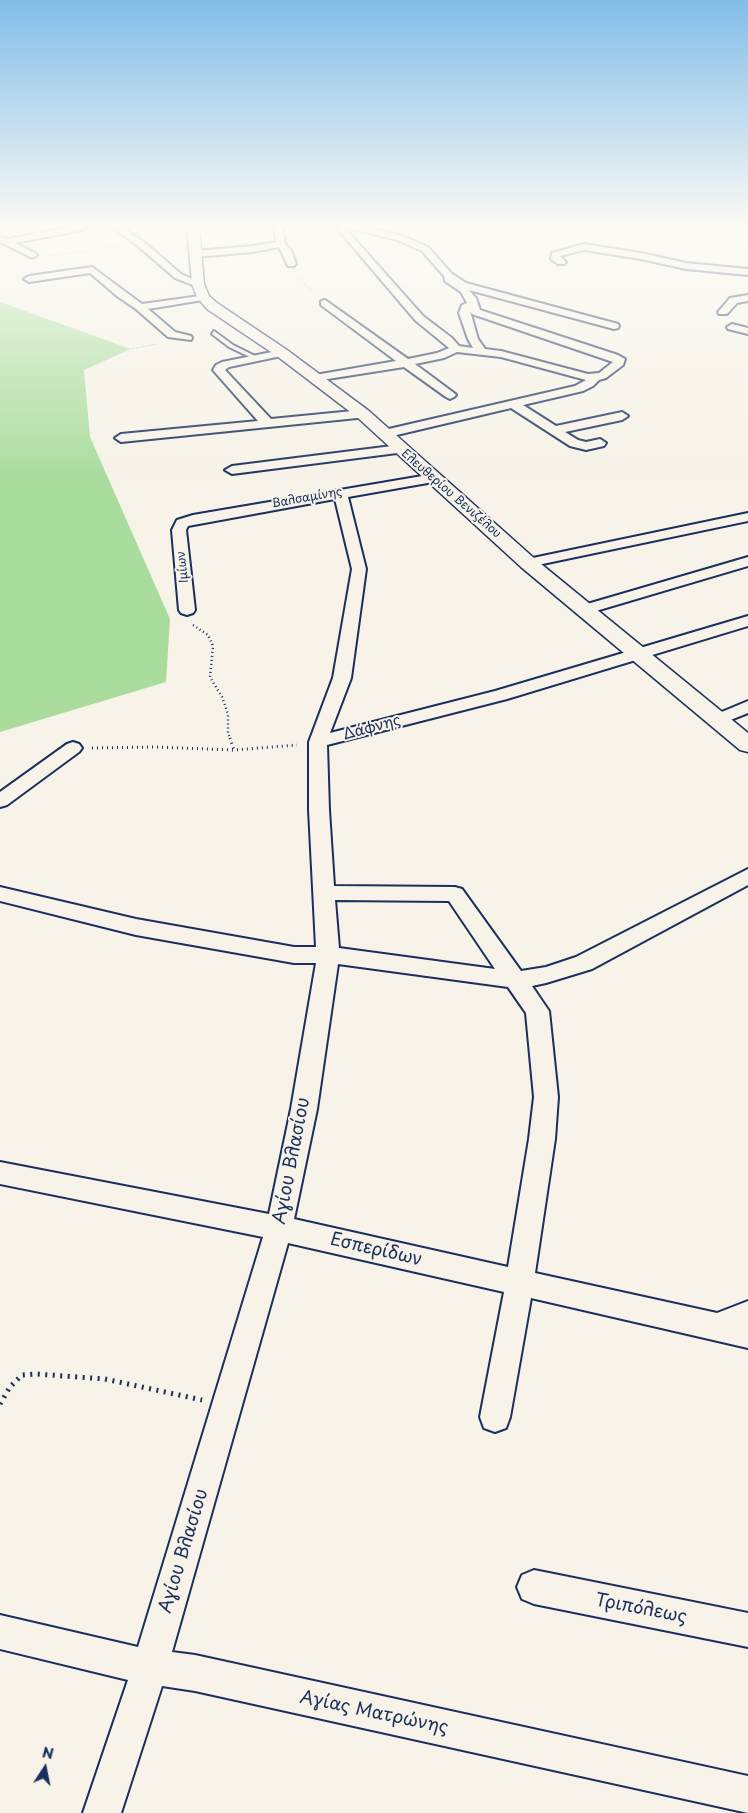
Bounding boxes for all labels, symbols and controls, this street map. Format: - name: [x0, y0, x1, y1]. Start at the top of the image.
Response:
- street label: Ελευθερίου Βενιζέλου: [398, 447, 504, 541]
- street label: Βαλσαμίνης: [271, 485, 343, 511]
- street label: Ιμίων: [174, 550, 192, 584]
- street label: Δάφνης: [341, 712, 403, 744]
- street label: Αγίου Βλασίου: [269, 1096, 315, 1226]
- street label: Εσπερίδων: [328, 1229, 424, 1271]
- street label: Αγίου Βλασίου: [155, 1486, 213, 1616]
- street label: Τριπόλεως: [594, 1590, 688, 1628]
- street label: Αγίας Ματρώνης: [298, 1687, 450, 1739]
- text: N: [41, 1741, 55, 1764]
- north arrow: [20, 1743, 70, 1793]

